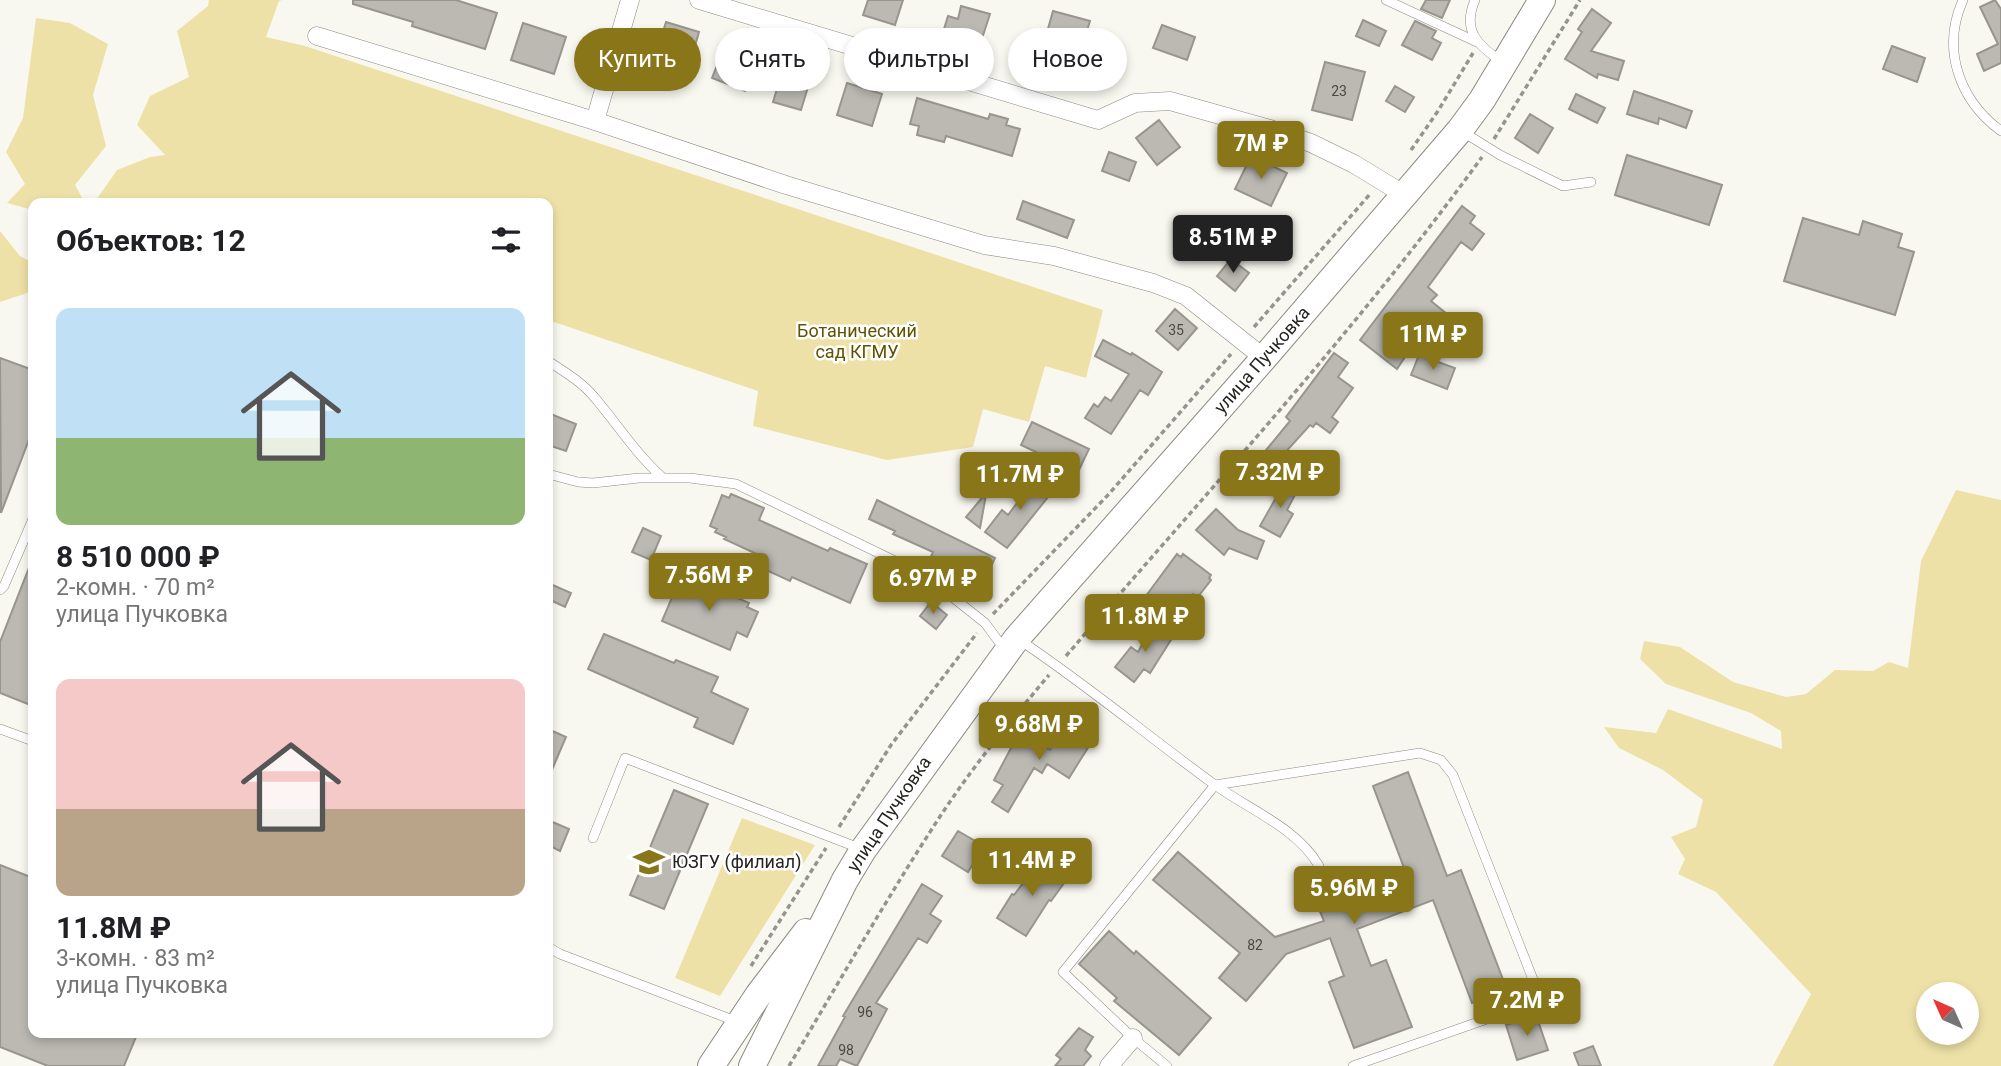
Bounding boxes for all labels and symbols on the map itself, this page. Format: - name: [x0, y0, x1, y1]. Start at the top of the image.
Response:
- house number: 23: [1331, 83, 1347, 99]
- pin: 7M ₽: [1220, 122, 1302, 181]
- pin: 8.51M ₽: [1168, 216, 1298, 275]
- street label: улица Пучковка: [1210, 302, 1314, 417]
- pin: 11M ₽: [1384, 312, 1482, 372]
- park label: Ботанический сад КГМУ: [797, 320, 917, 362]
- house number: 35: [1168, 322, 1184, 338]
- pin: 7.32M ₽: [1215, 450, 1345, 510]
- pin: 11.7M ₽: [955, 452, 1085, 512]
- pin: 7.56M ₽: [644, 554, 774, 613]
- pin: 6.97M ₽: [868, 556, 998, 616]
- pin: 11.8M ₽: [1080, 594, 1210, 654]
- pin: 9.68M ₽: [974, 702, 1104, 762]
- street label: улица Пучковка: [842, 752, 935, 875]
- pin: 11.4M ₽: [967, 838, 1097, 898]
- school or university icon: ЮЗГУ (филиал): [632, 845, 666, 879]
- place label: ЮЗГУ (филиал): [672, 851, 801, 873]
- pin: 5.96M ₽: [1289, 866, 1419, 926]
- house number: 82: [1247, 937, 1263, 953]
- pin: 7.2M ₽: [1470, 978, 1584, 1038]
- north arrow: [1916, 982, 1979, 1045]
- house number: 96: [857, 1004, 873, 1020]
- house number: 98: [838, 1042, 854, 1058]

